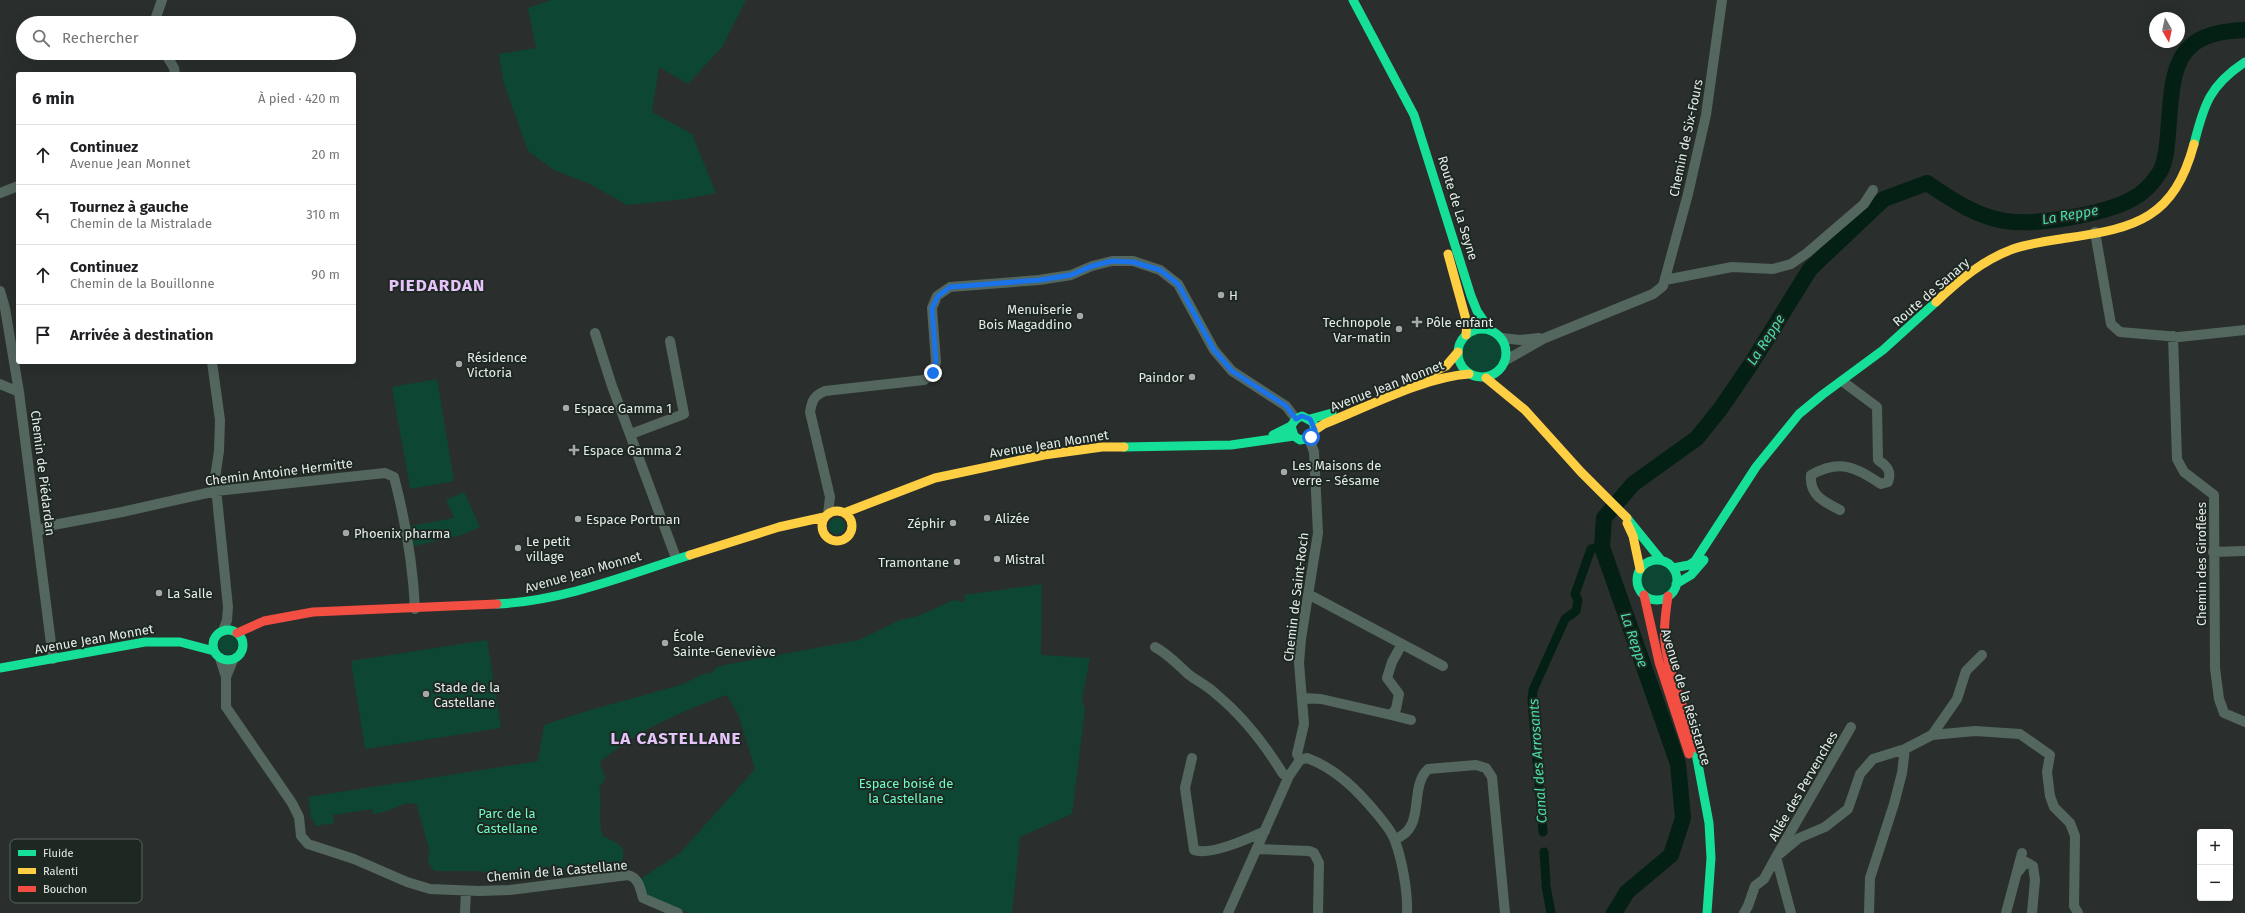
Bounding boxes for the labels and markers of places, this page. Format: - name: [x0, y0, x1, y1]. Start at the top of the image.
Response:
- place label: H: [1229, 288, 1238, 303]
- marker: H: [1216, 290, 1226, 300]
- place label: Menuiserie Bois Magaddino: [978, 302, 1072, 332]
- marker: Menuiserie Bois Magaddino: [1075, 311, 1085, 321]
- place label: Technopole Var-matin: [1323, 315, 1391, 345]
- place label: Pôle enfant: [1426, 315, 1493, 330]
- marker: Pôle enfant: [1411, 316, 1423, 328]
- marker: Technopole Var-matin: [1394, 324, 1404, 334]
- place label: Résidence Victoria: [467, 350, 527, 380]
- marker: Résidence Victoria: [454, 359, 464, 369]
- place label: Paindor: [1138, 370, 1184, 385]
- marker: Paindor: [1187, 372, 1197, 382]
- place label: Espace Gamma 1: [574, 401, 672, 416]
- marker: Espace Gamma 1: [561, 403, 571, 413]
- place label: Espace Gamma 2: [583, 443, 682, 458]
- marker: Espace Gamma 2: [568, 444, 580, 456]
- place label: Les Maisons de verre - Sésame: [1292, 458, 1381, 488]
- marker: Les Maisons de verre - Sésame: [1279, 467, 1289, 477]
- place label: Alizée: [995, 511, 1030, 526]
- place label: Espace Portman: [586, 512, 680, 527]
- marker: Alizée: [982, 513, 992, 523]
- marker: Espace Portman: [573, 514, 583, 524]
- place label: Zéphir: [907, 516, 945, 531]
- marker: Zéphir: [948, 518, 958, 528]
- place label: Phoenix pharma: [354, 526, 450, 541]
- marker: Phoenix pharma: [341, 528, 351, 538]
- place label: Le petit village: [526, 534, 571, 564]
- marker: Le petit village: [513, 543, 523, 553]
- place label: Mistral: [1005, 552, 1045, 567]
- marker: Mistral: [992, 554, 1002, 564]
- place label: Tramontane: [878, 555, 949, 570]
- marker: Tramontane: [952, 557, 962, 567]
- place label: La Salle: [167, 586, 213, 601]
- marker: La Salle: [154, 588, 164, 598]
- place label: École Sainte-Geneviève: [673, 629, 776, 659]
- marker: École Sainte-Geneviève: [660, 638, 670, 648]
- place label: Stade de la Castellane: [434, 680, 500, 710]
- marker: Stade de la Castellane: [421, 689, 431, 699]

